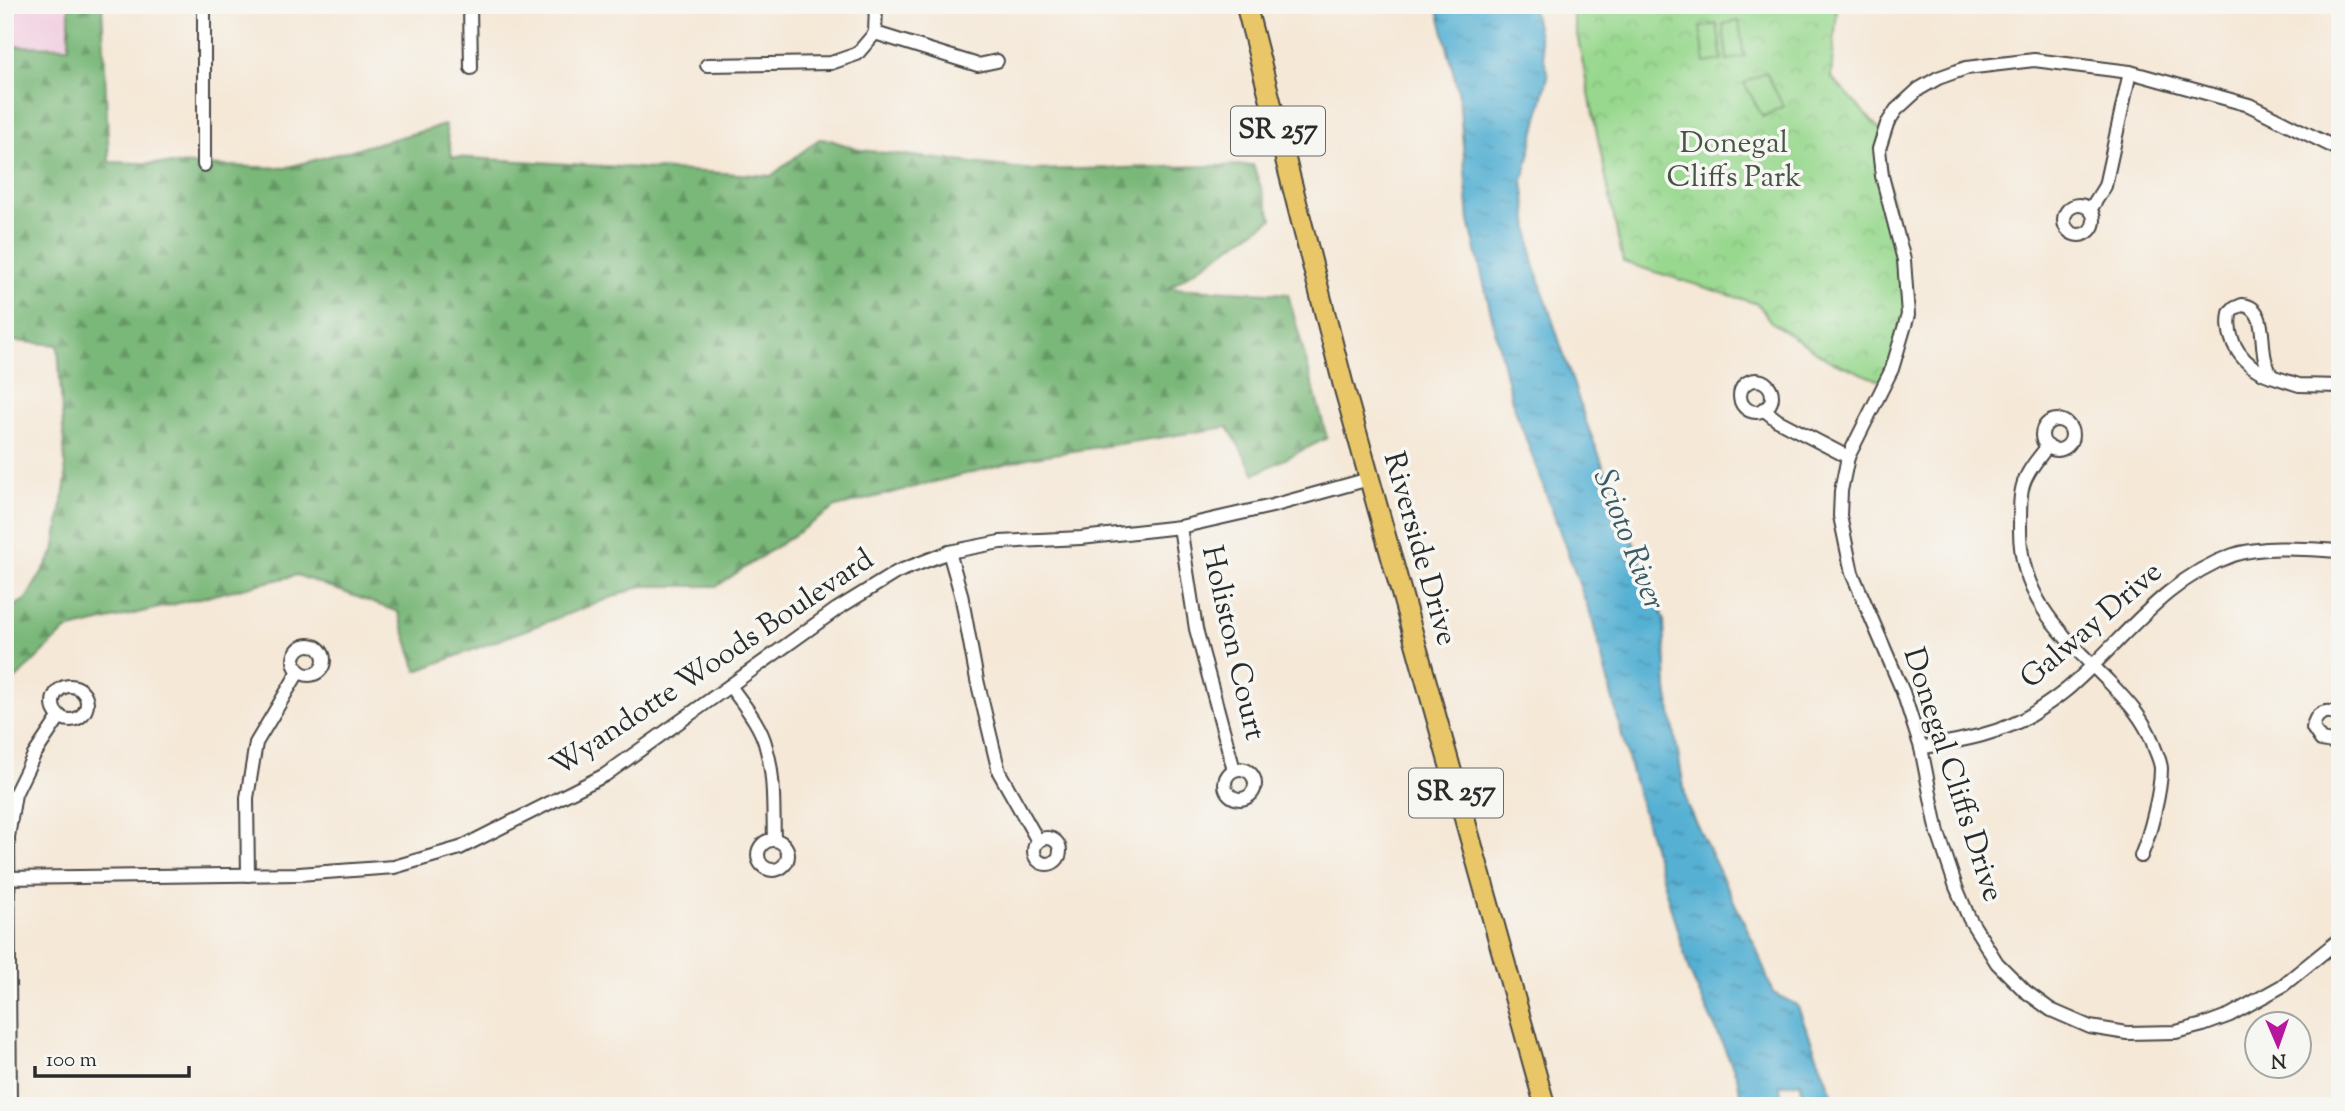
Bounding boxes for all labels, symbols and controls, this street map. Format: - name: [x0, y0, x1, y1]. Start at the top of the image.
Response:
- road number: SR 257: [1231, 106, 1325, 156]
- park label: Donegal Cliffs Park: [1667, 123, 1801, 200]
- street label: Riverside Drive: [1371, 447, 1467, 651]
- water label: Scioto River: [1580, 463, 1676, 617]
- street label: Wyandotte Woods Boulevard: [543, 540, 883, 788]
- street label: Holiston Court: [1189, 542, 1275, 744]
- street label: Galway Drive: [2012, 552, 2172, 700]
- street label: Donegal Cliffs Drive: [1891, 643, 2013, 907]
- road number: SR 257: [1409, 768, 1503, 818]
- north arrow: [2244, 1010, 2314, 1080]
- scale bar: [35, 1034, 189, 1078]
- text: 100 m: [46, 1046, 97, 1076]
- text: N: [2270, 1046, 2287, 1073]

